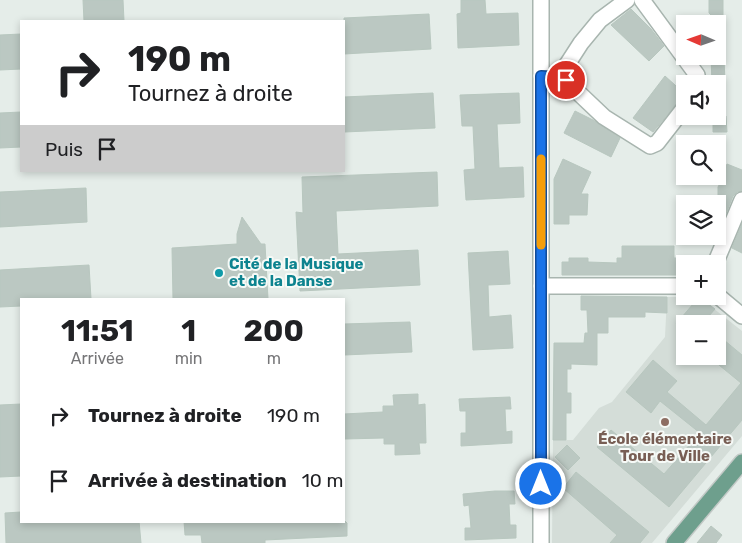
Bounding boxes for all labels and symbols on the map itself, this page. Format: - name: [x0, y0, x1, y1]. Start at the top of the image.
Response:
- north arrow: [676, 15, 726, 65]
- pin: [545, 59, 587, 101]
- place label: Cité de la Musique et de la Danse: [229, 255, 364, 290]
- marker: Cité de la Musique et de la Danse: [213, 267, 225, 279]
- marker: École élémentaire Tour de Ville: [659, 416, 671, 428]
- place label: École élémentaire Tour de Ville: [598, 430, 732, 465]
- position arrow: [514, 457, 566, 509]

